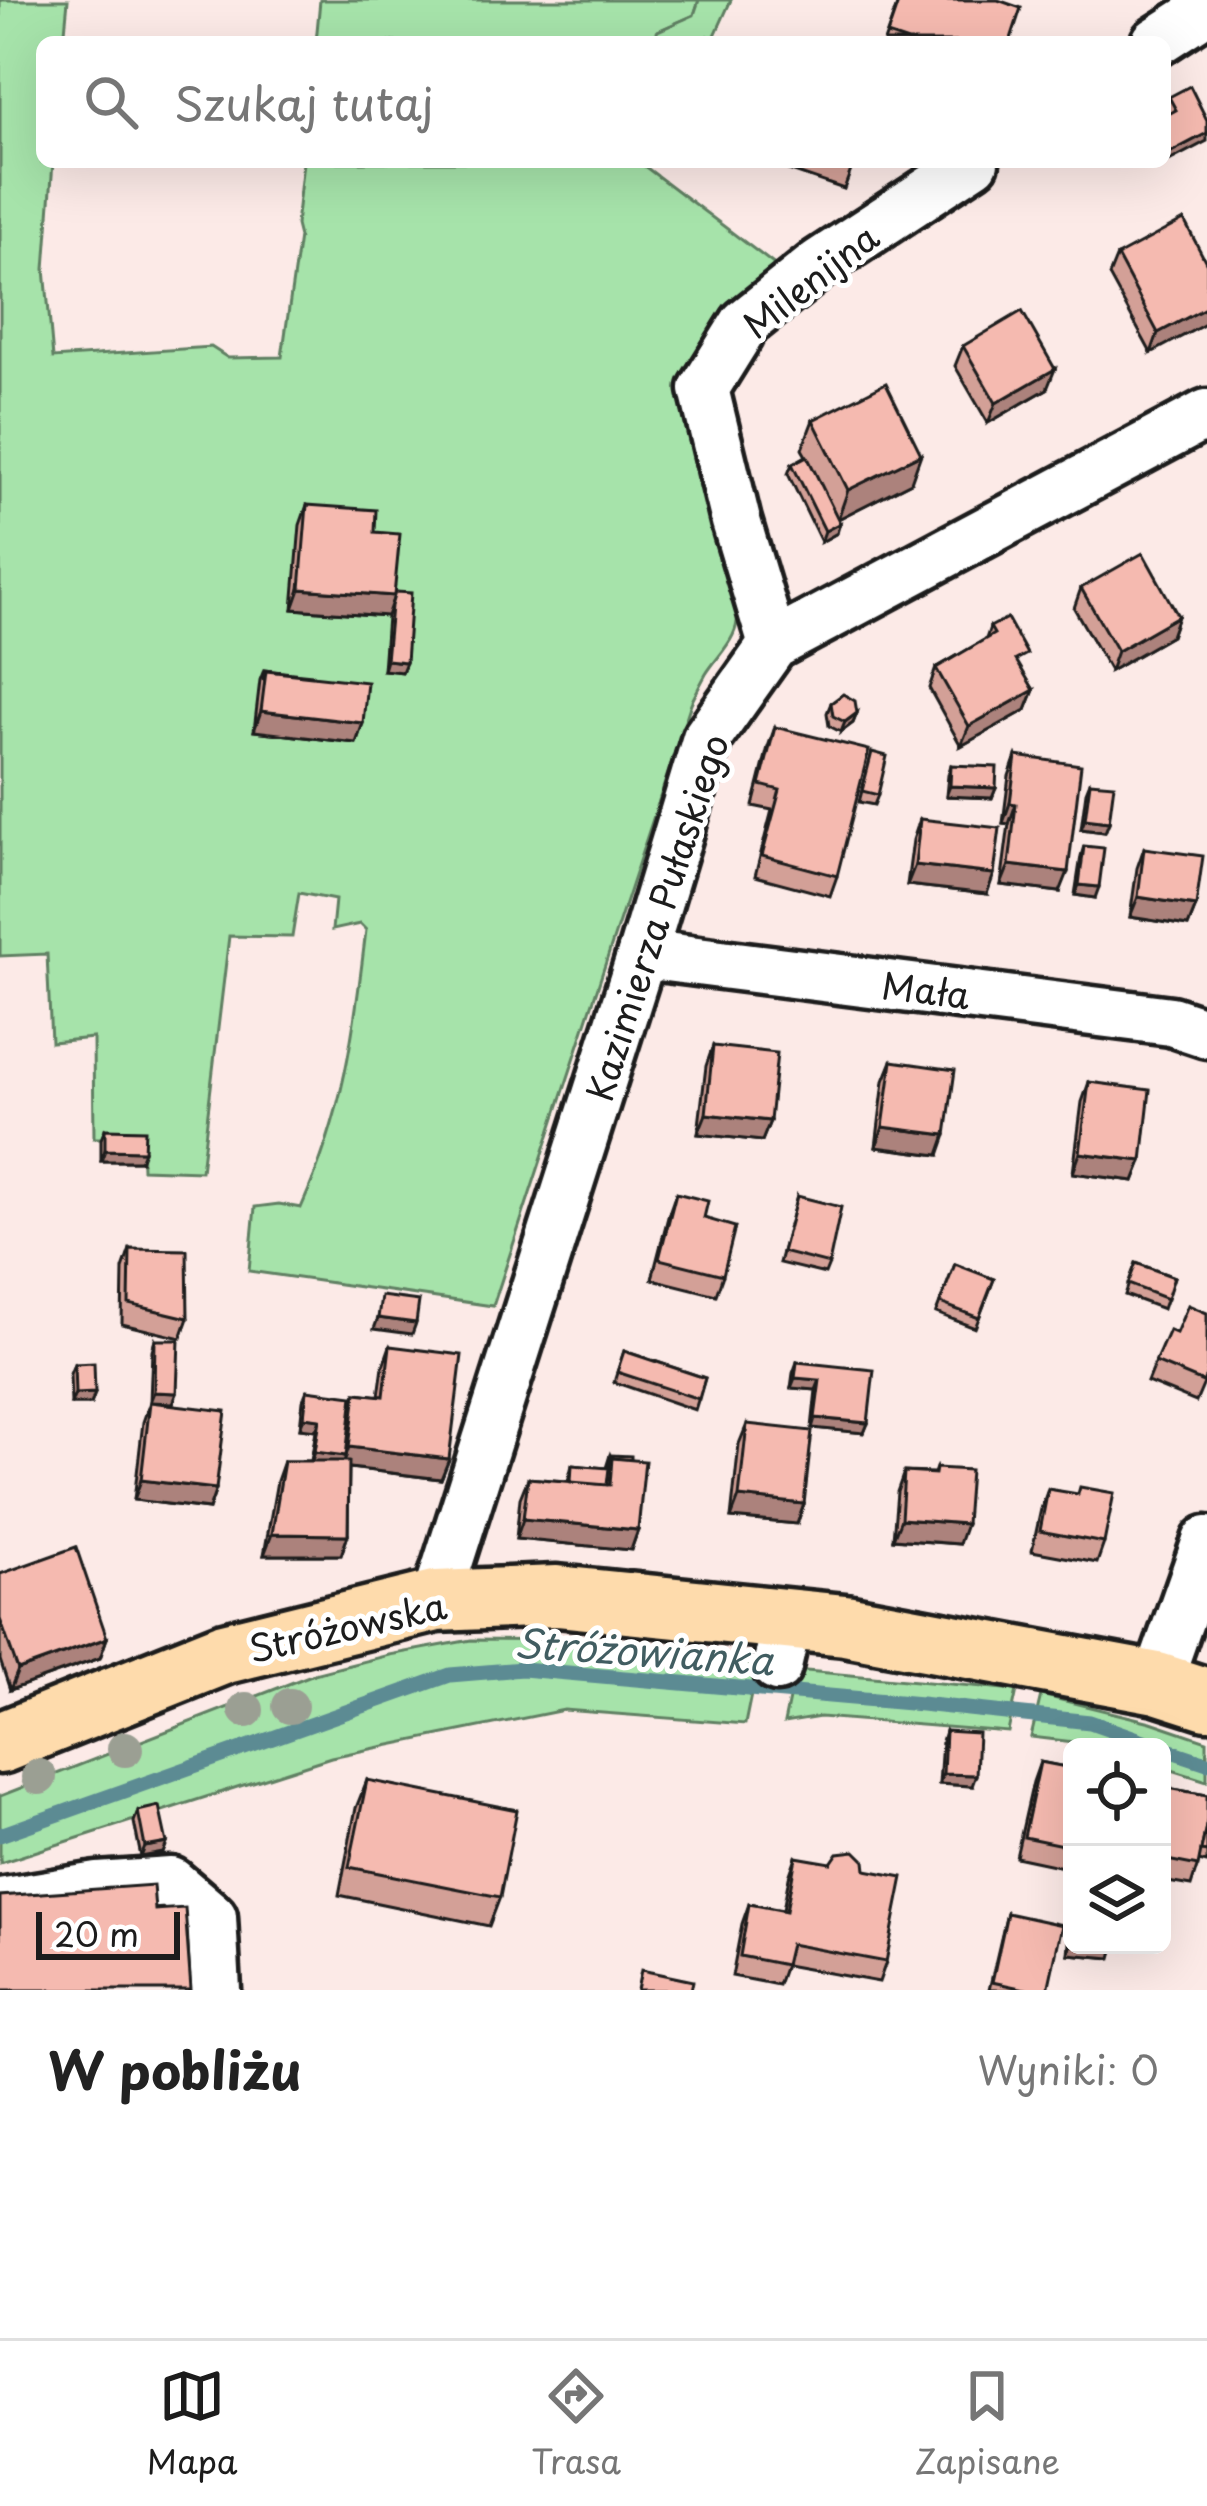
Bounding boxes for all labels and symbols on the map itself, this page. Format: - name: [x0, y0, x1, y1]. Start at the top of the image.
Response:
- street label: Milenijna: [731, 209, 890, 350]
- street label: Kazimierza Pułaskiego: [571, 727, 741, 1107]
- street label: Mała: [879, 957, 973, 1021]
- street label: Stróżowska: [243, 1577, 452, 1675]
- water label: Stróżowianka: [513, 1612, 777, 1689]
- scale bar: [36, 1906, 180, 1959]

